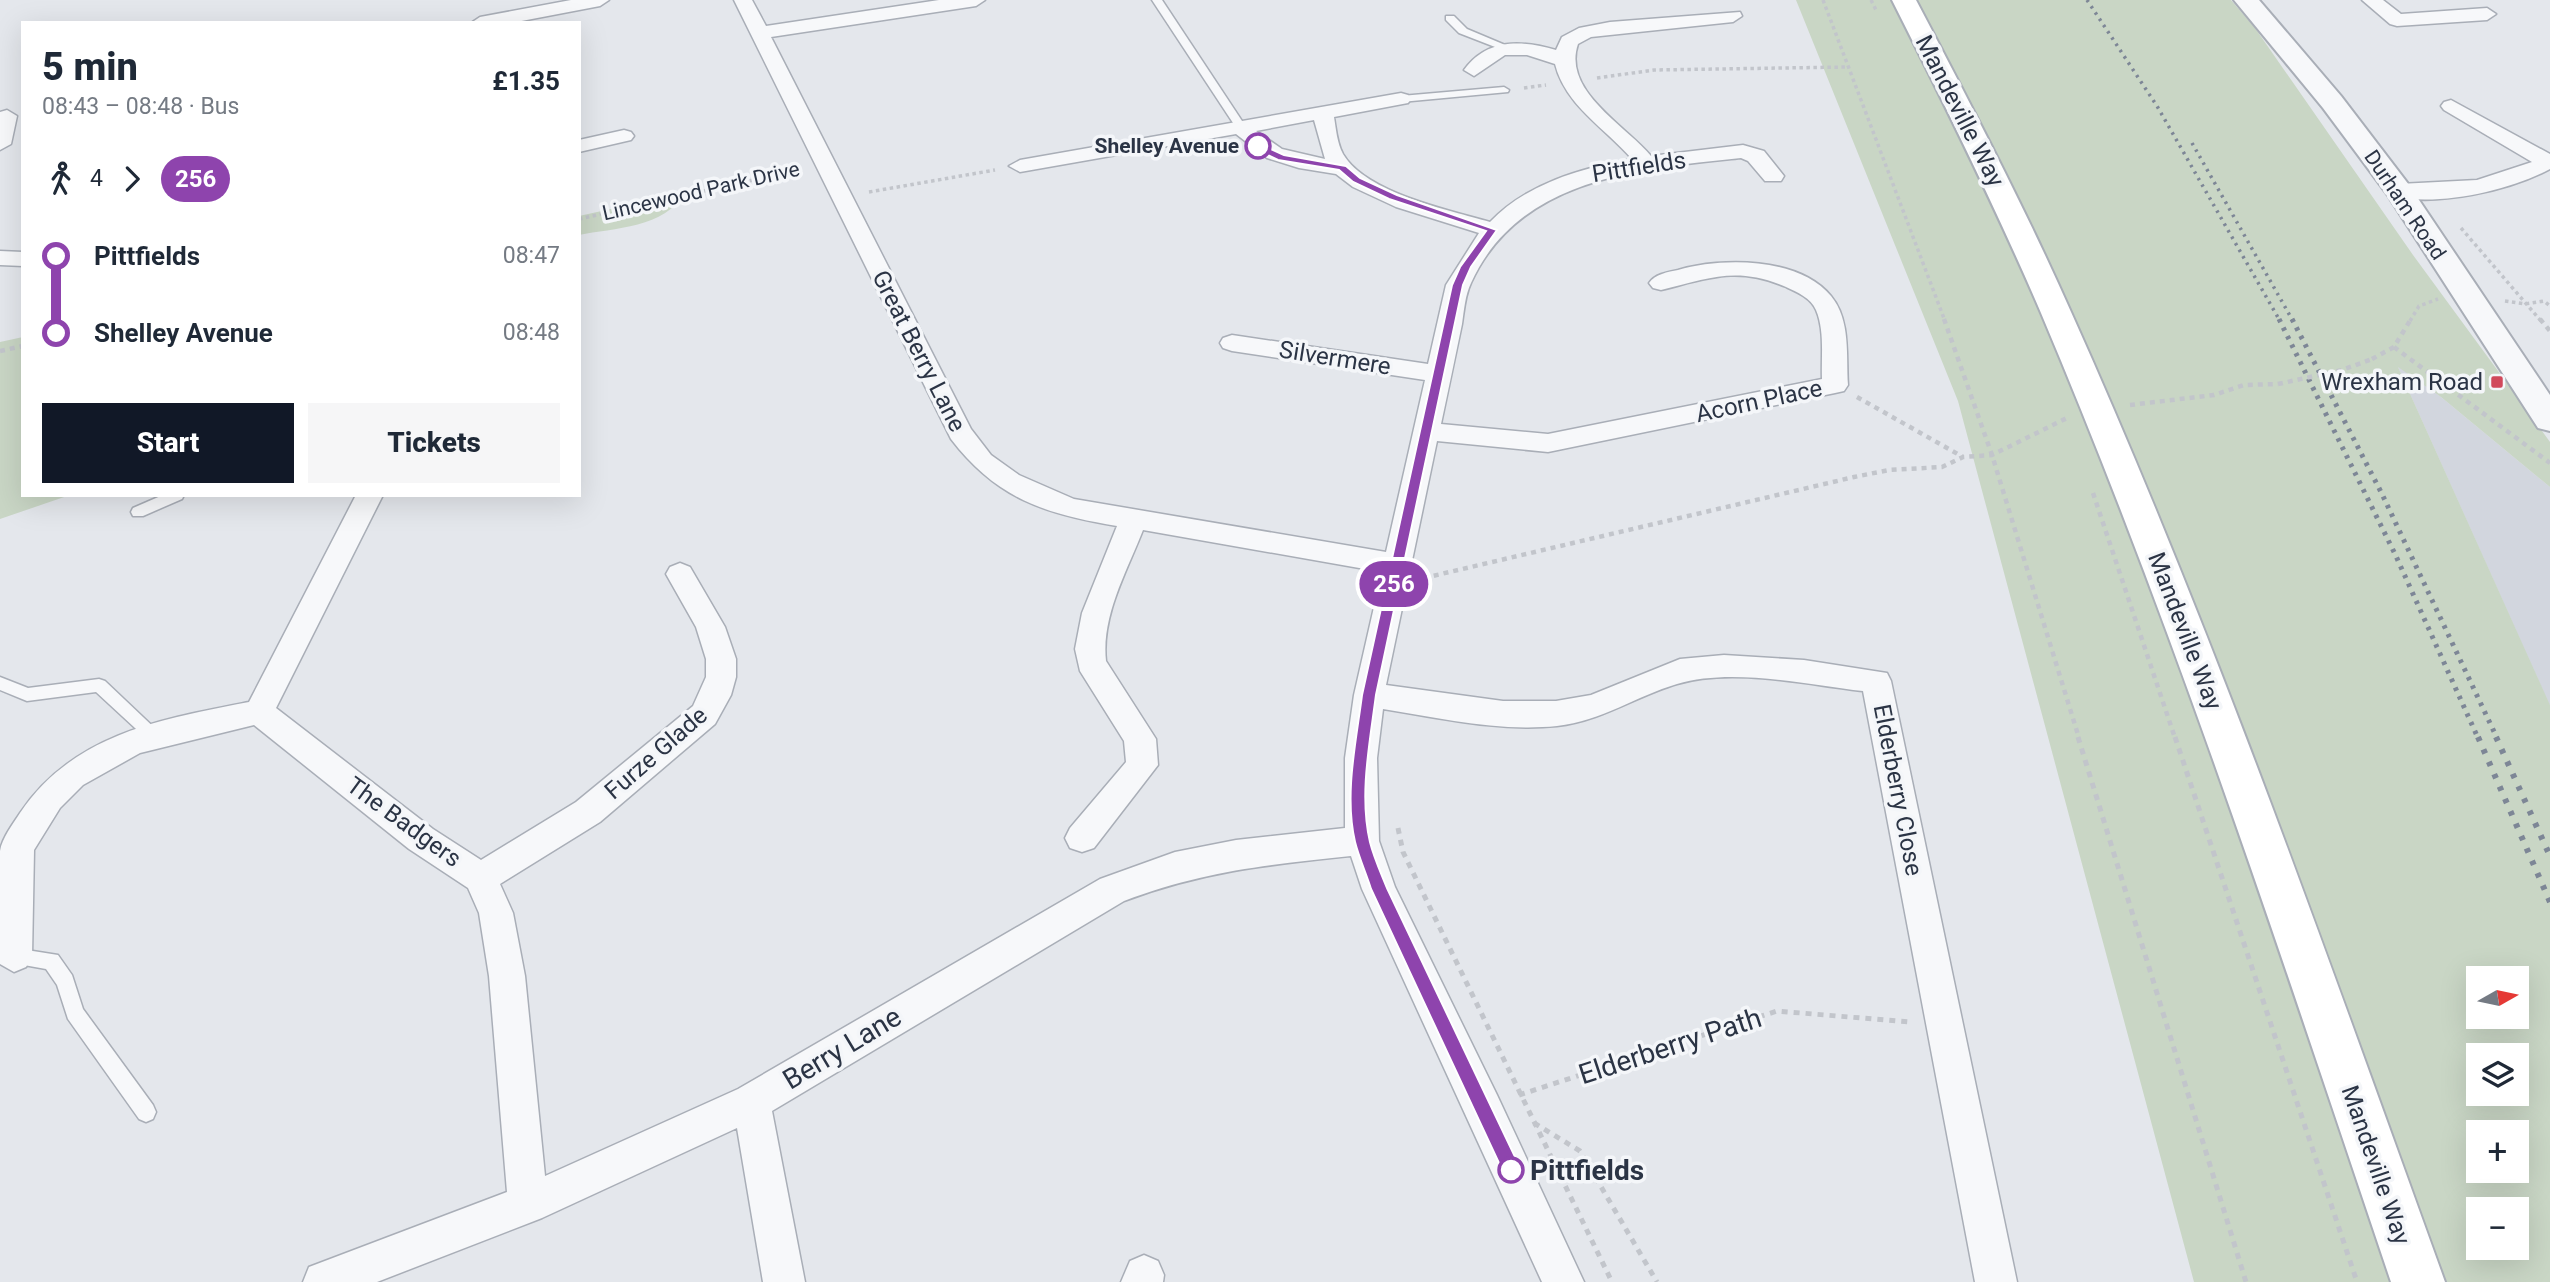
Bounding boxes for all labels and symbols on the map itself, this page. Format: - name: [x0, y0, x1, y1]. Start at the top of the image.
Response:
- street label: Mandeville Way: [1910, 31, 2011, 192]
- marker: Shelley Avenue: [1245, 133, 1271, 159]
- place label: Shelley Avenue: [1095, 134, 1239, 158]
- street label: Pittfields: [1590, 146, 1688, 188]
- street label: Durham Road: [2359, 146, 2451, 264]
- street label: Lincewood Park Drive: [600, 157, 802, 225]
- street label: Great Berry Lane: [866, 266, 972, 436]
- street label: Silvermere: [1277, 335, 1393, 381]
- place label: Wrexham Road: [2321, 368, 2483, 396]
- street label: Acorn Place: [1693, 374, 1825, 428]
- marker: Wrexham Road: [2489, 374, 2505, 390]
- street label: Mandeville Way: [2142, 548, 2228, 714]
- line badge: 256: [1354, 561, 1434, 607]
- street label: Furze Glade: [599, 701, 713, 805]
- street label: Elderberry Close: [1868, 702, 1928, 878]
- street label: The Badgers: [341, 771, 467, 873]
- north arrow: [2466, 966, 2529, 1029]
- street label: Berry Lane: [777, 1000, 907, 1096]
- street label: Elderberry Path: [1574, 1001, 1766, 1091]
- street label: Mandeville Way: [2336, 1082, 2417, 1249]
- place label: Pittfields: [1530, 1154, 1644, 1187]
- marker: Pittfields: [1498, 1157, 1524, 1183]

